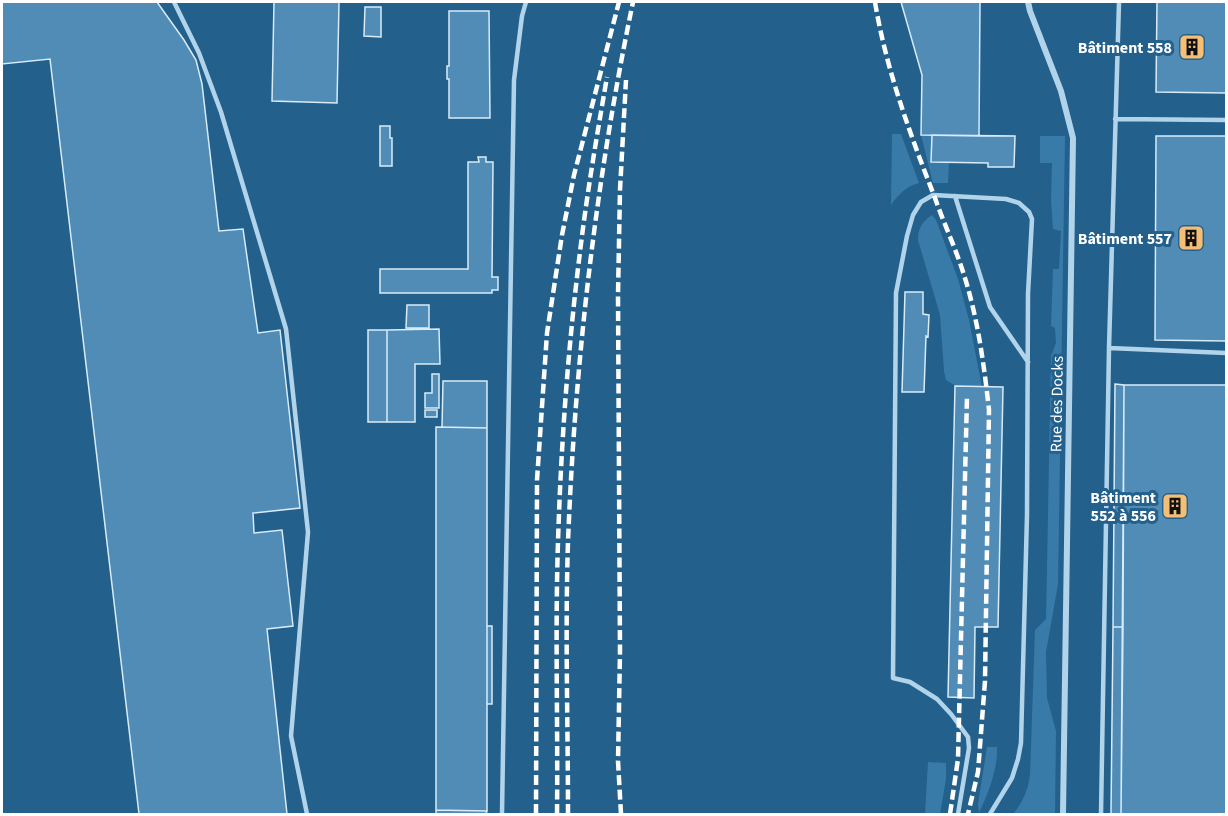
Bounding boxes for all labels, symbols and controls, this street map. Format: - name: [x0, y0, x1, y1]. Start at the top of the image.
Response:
- building icon: Bâtiment 558: [1177, 32, 1207, 62]
- place label: Bâtiment 558: [1078, 37, 1172, 59]
- building icon: Bâtiment 557: [1176, 223, 1206, 253]
- place label: Bâtiment 557: [1078, 228, 1172, 250]
- street label: Rue des Docks: [1045, 355, 1069, 452]
- place label: Bâtiment 552 à 556: [1090, 487, 1156, 527]
- building icon: Bâtiment 552 à 556: [1160, 491, 1190, 521]

